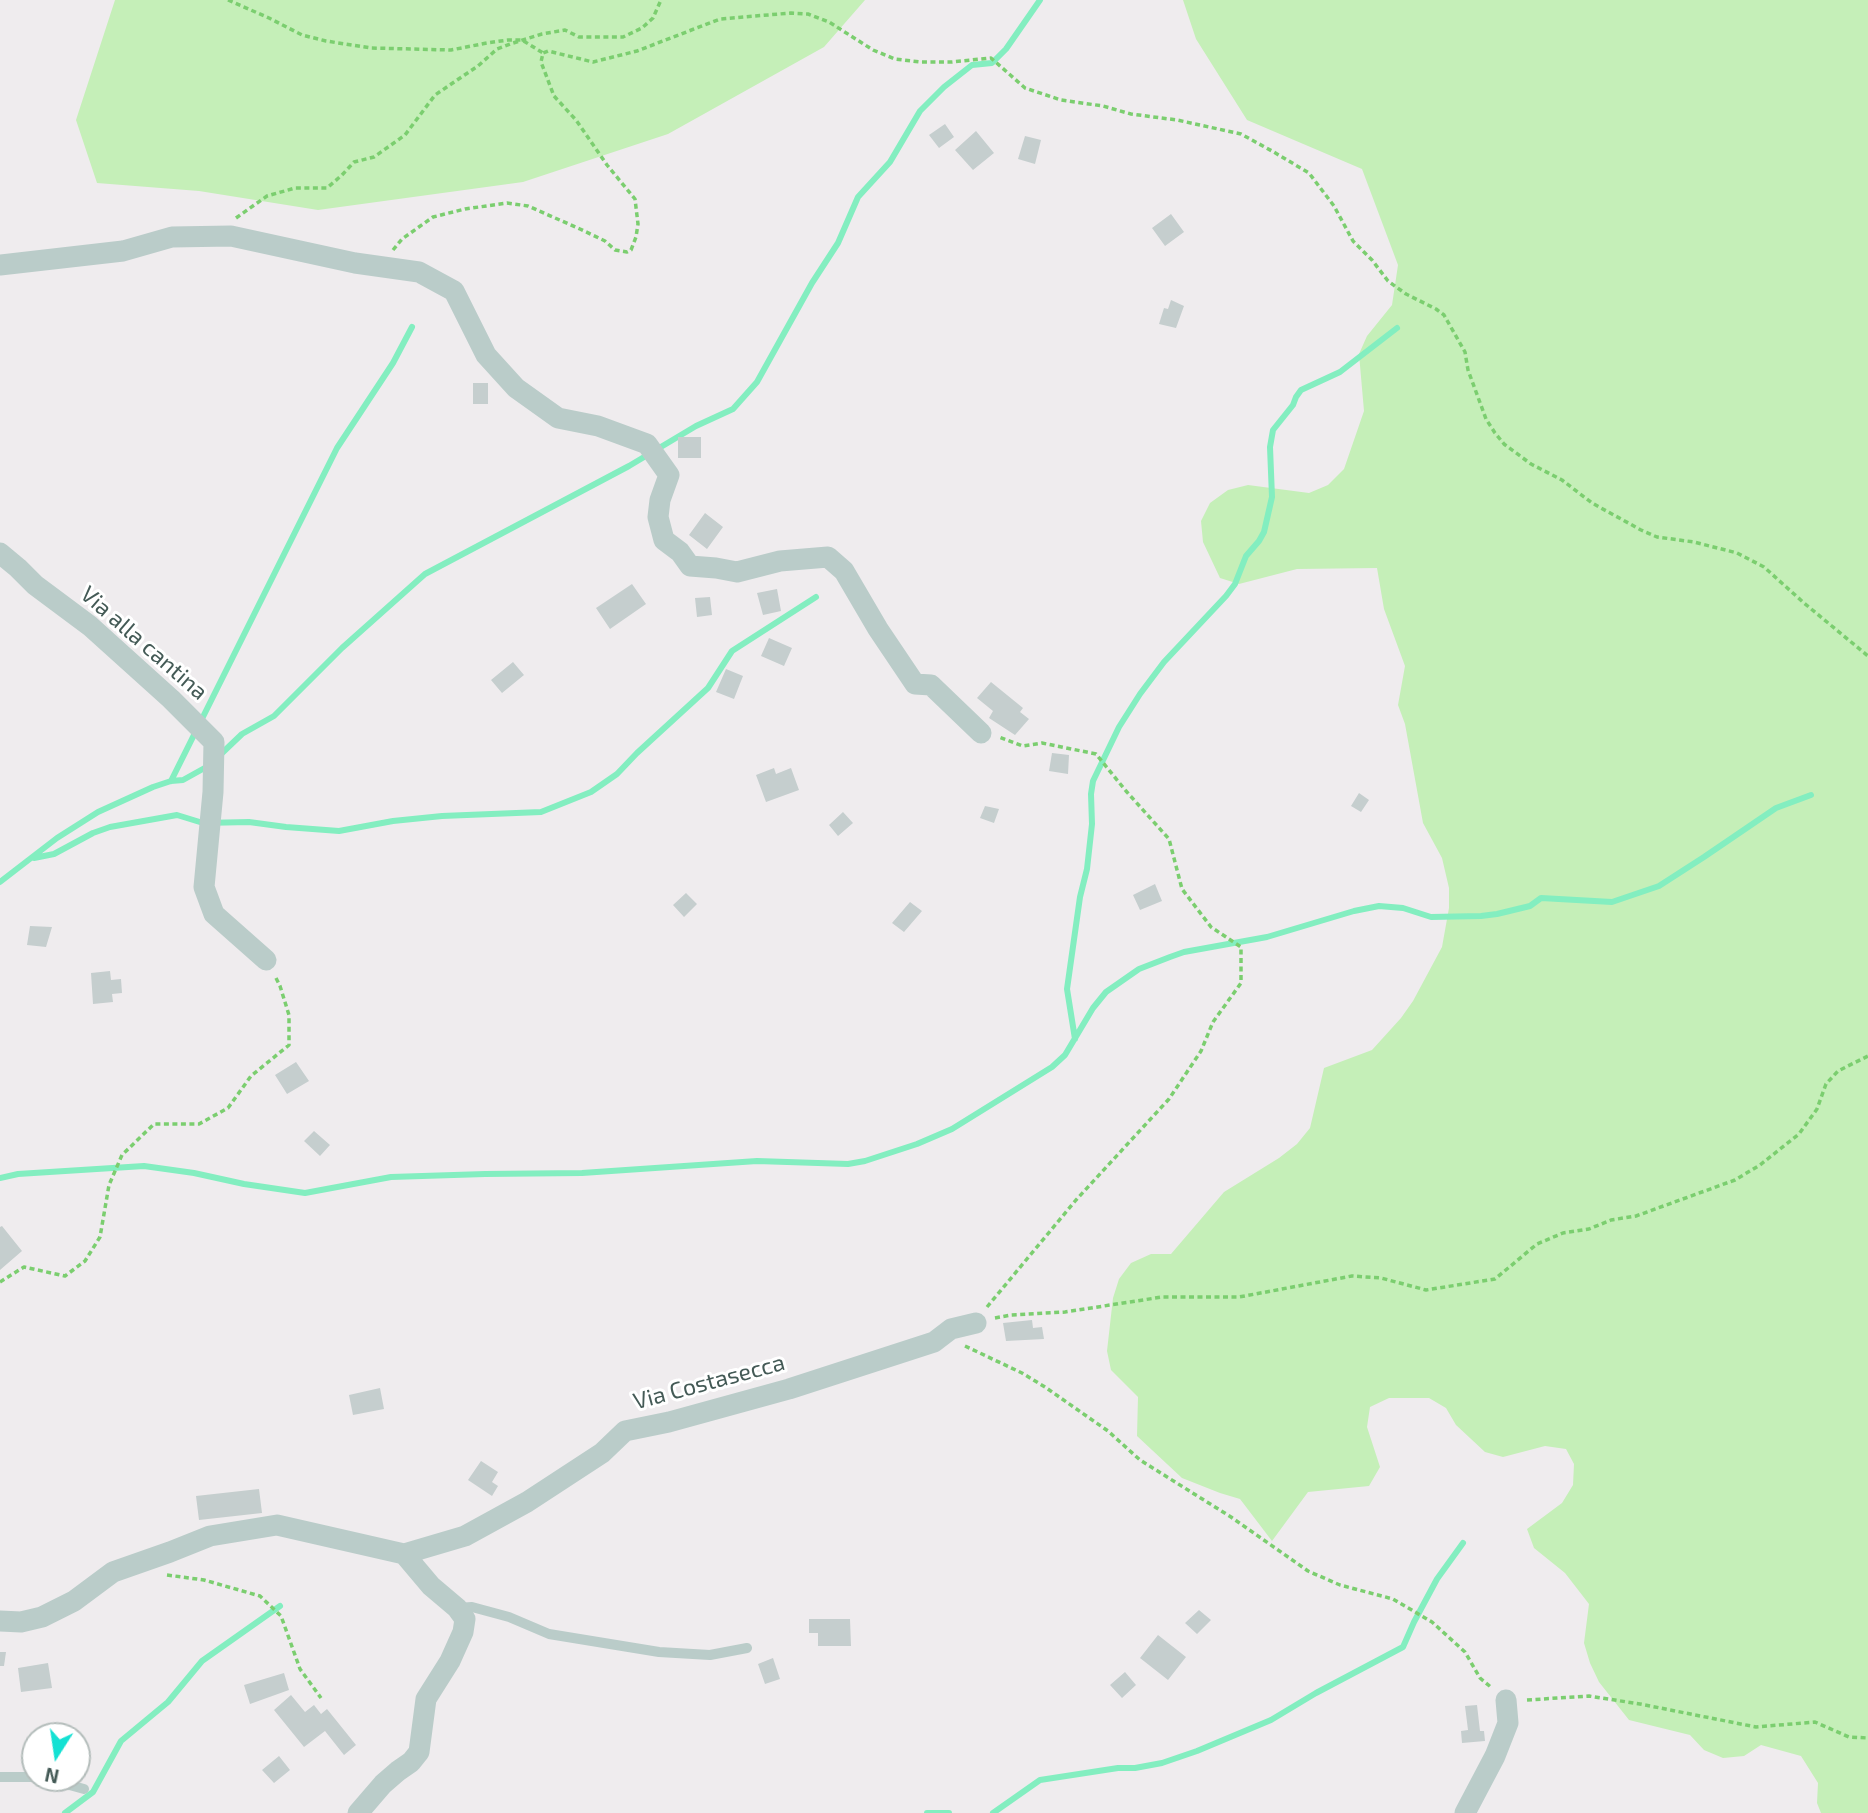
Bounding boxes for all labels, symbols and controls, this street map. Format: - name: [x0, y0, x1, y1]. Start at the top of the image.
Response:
- street label: Via alla cantina: [75, 580, 213, 706]
- street label: Via Costasecca: [630, 1349, 788, 1415]
- north arrow: [21, 1722, 91, 1792]
- text: N: [43, 1763, 61, 1789]

